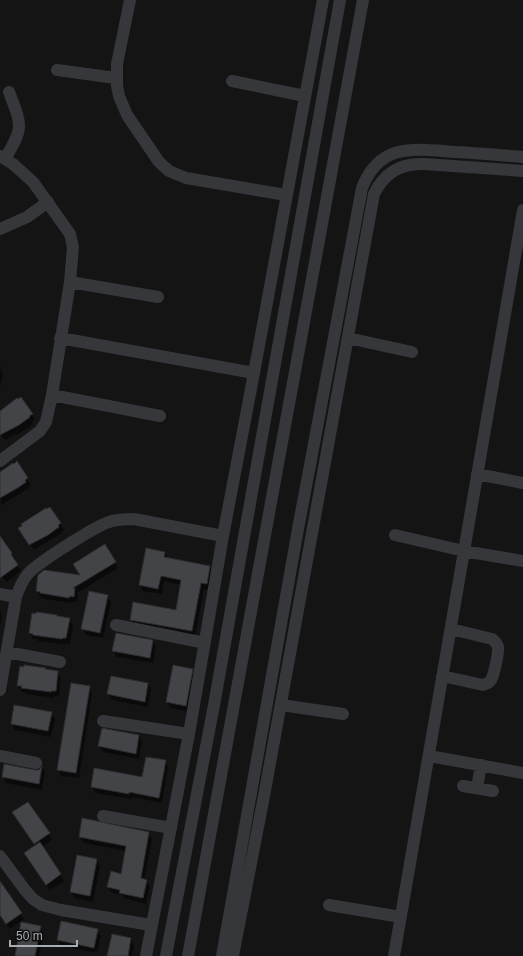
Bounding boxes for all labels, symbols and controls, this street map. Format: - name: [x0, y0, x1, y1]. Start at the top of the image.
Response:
- scale bar: [10, 922, 77, 948]
- text: 50 m: [16, 929, 43, 943]

